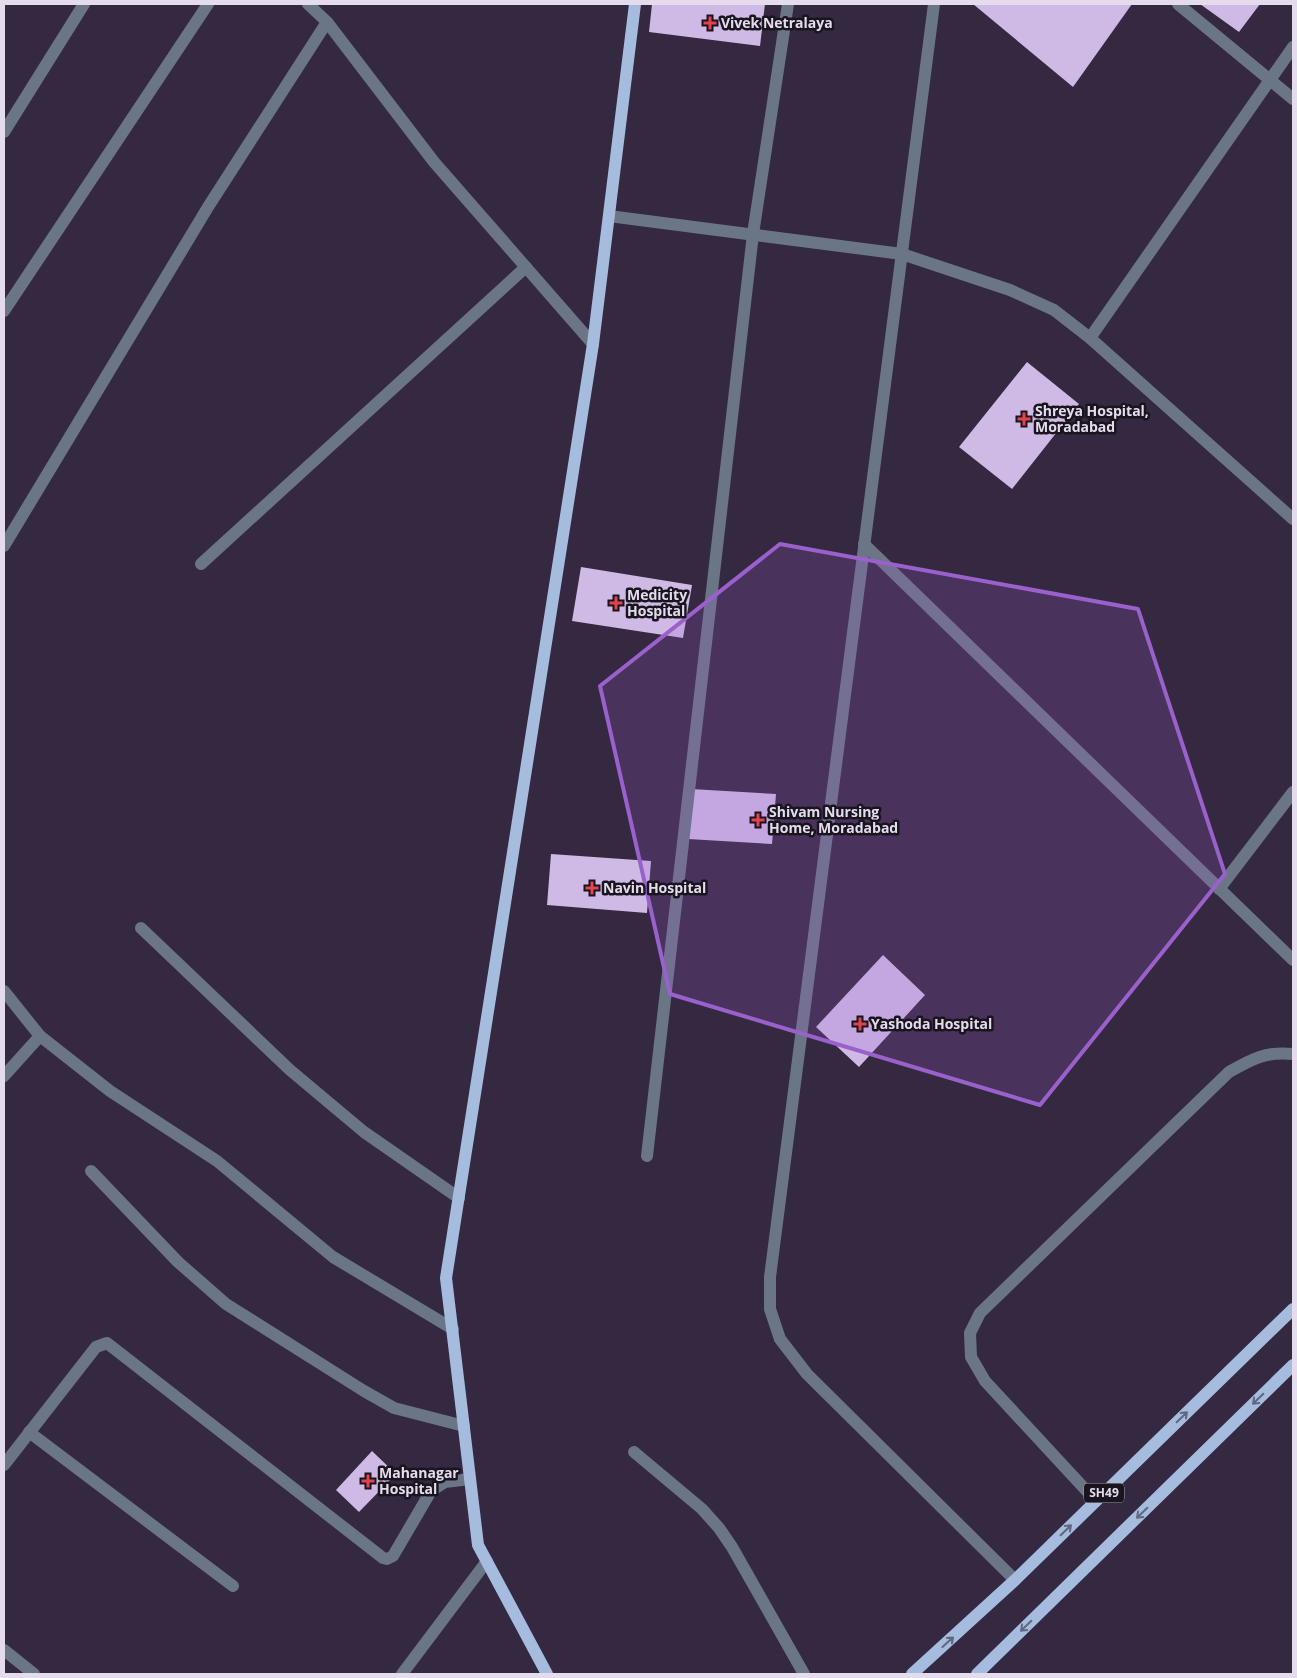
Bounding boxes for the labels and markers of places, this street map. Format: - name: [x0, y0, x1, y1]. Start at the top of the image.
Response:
- place label: Vivek Netralaya: [721, 13, 833, 32]
- marker: Vivek Netralaya: [703, 16, 717, 30]
- place label: Shreya Hospital, Moradabad: [1035, 401, 1149, 436]
- marker: Shreya Hospital, Moradabad: [1017, 412, 1031, 426]
- place label: Medicity Hospital: [627, 585, 687, 620]
- marker: Medicity Hospital: [609, 596, 623, 610]
- place label: Shivam Nursing Home, Moradabad: [769, 802, 898, 837]
- marker: Shivam Nursing Home, Moradabad: [751, 813, 765, 827]
- place label: Navin Hospital: [603, 878, 706, 897]
- marker: Navin Hospital: [585, 881, 599, 895]
- place label: Yashoda Hospital: [871, 1014, 992, 1033]
- marker: Yashoda Hospital: [853, 1017, 867, 1031]
- place label: Mahanagar Hospital: [379, 1463, 459, 1498]
- marker: Mahanagar Hospital: [361, 1474, 375, 1488]

